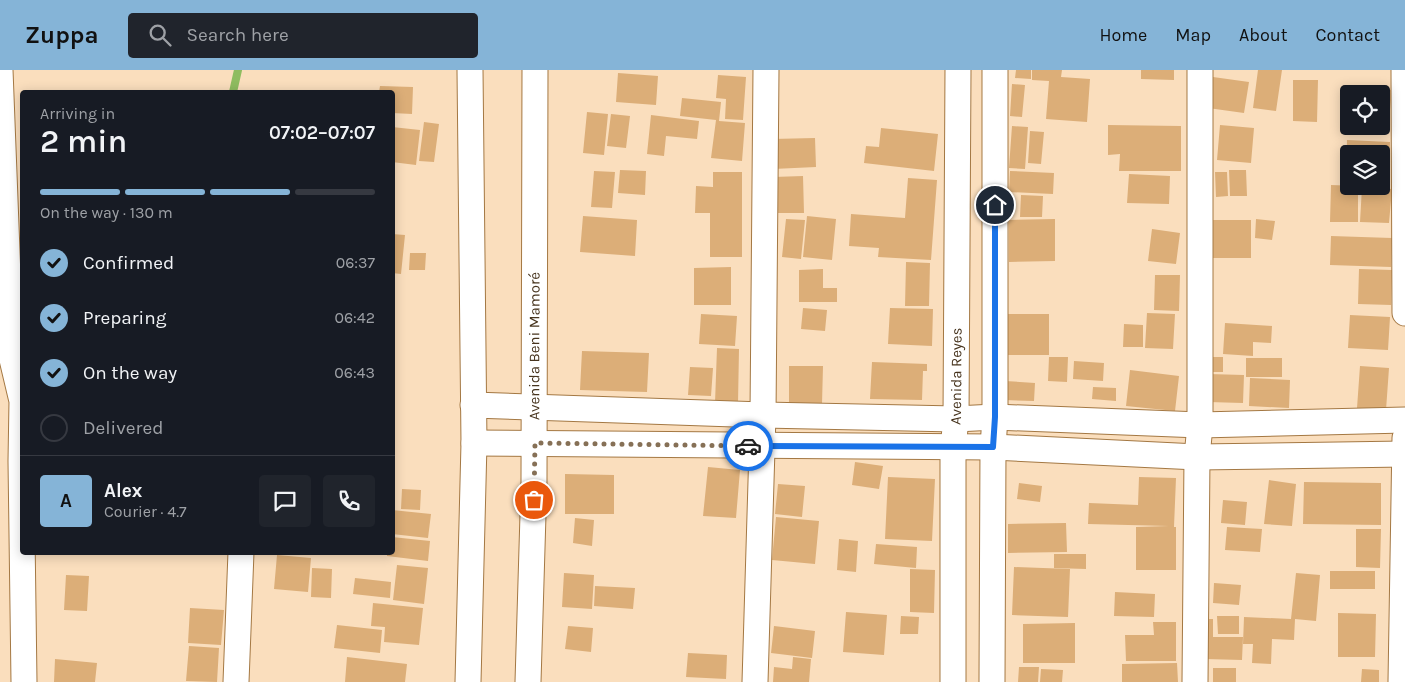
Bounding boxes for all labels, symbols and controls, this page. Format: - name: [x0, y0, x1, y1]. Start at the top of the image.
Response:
- search box: [128, 13, 478, 58]
- text: Zuppa: [25, 21, 98, 49]
- icon: search: [146, 21, 174, 49]
- text: Search here: [186, 24, 289, 46]
- text: Home: [1099, 24, 1147, 46]
- text: Map: [1175, 24, 1211, 46]
- text: About: [1239, 24, 1288, 46]
- text: Contact: [1316, 24, 1380, 46]
- map controls: [1340, 85, 1390, 195]
- button: locate: [1340, 85, 1390, 135]
- text: Arriving in: [40, 104, 115, 123]
- text: 07:02–07:07: [269, 122, 375, 144]
- text: 2 min: [40, 123, 127, 160]
- button: layers: [1340, 145, 1390, 195]
- pin: [974, 184, 1016, 226]
- icon: home: [981, 191, 1009, 219]
- text: On the way · 130 m: [40, 203, 173, 222]
- icon: check: [40, 249, 68, 277]
- text: Confirmed: [83, 252, 174, 274]
- text: 06:37: [336, 253, 375, 272]
- street label: Avenida Beni Mamoré: [525, 272, 544, 420]
- icon: check: [40, 304, 68, 332]
- text: Preparing: [83, 307, 166, 329]
- text: 06:42: [334, 308, 375, 327]
- street label: Avenida Reyes: [946, 327, 966, 426]
- icon: check: [40, 359, 68, 387]
- text: On the way: [83, 362, 177, 384]
- text: 06:43: [334, 363, 375, 382]
- text: Delivered: [83, 417, 163, 439]
- courier: [723, 421, 773, 471]
- icon: car: [734, 432, 762, 460]
- button: chat: [259, 475, 311, 527]
- button: phone: [323, 475, 375, 527]
- pin: [513, 479, 555, 521]
- text: Alex: [104, 480, 142, 502]
- icon: bag: [520, 486, 548, 514]
- text: A: [60, 490, 72, 512]
- text: Courier · 4.7: [104, 502, 187, 521]

